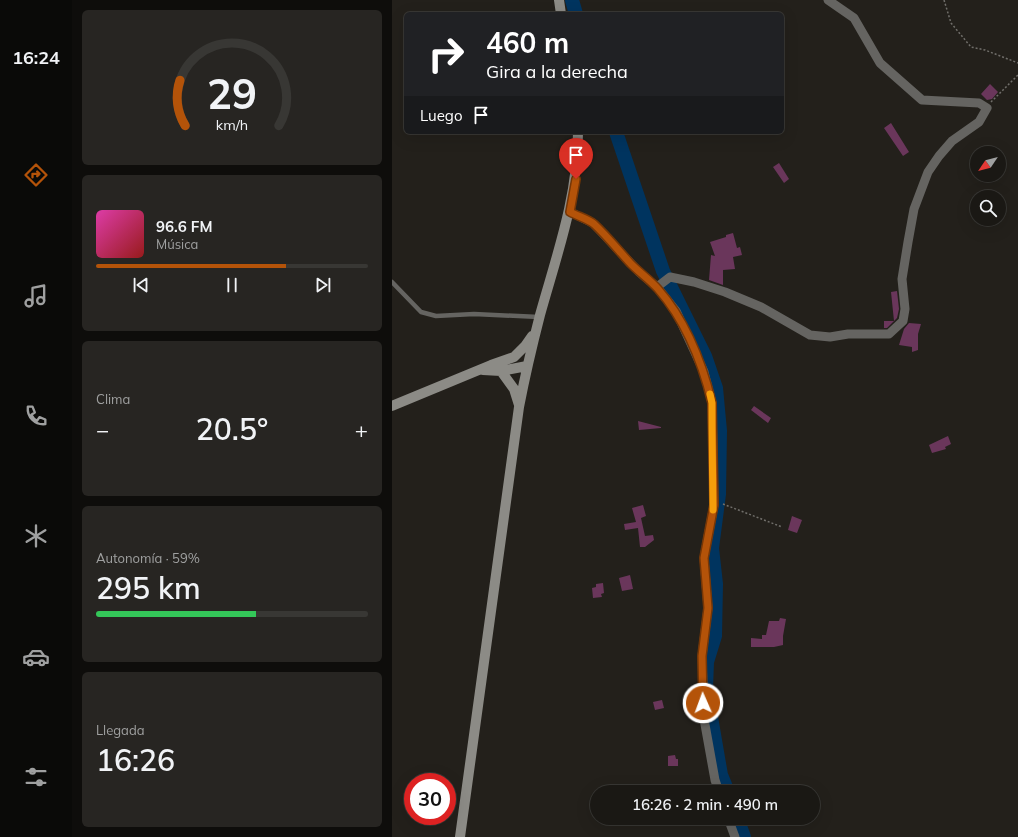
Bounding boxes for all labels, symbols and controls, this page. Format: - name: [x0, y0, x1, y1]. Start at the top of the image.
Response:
- text: 460 m: [486, 25, 569, 60]
- icon: right: [420, 28, 472, 80]
- text: 16:24: [12, 46, 60, 69]
- text: Gira a la derecha: [486, 60, 628, 83]
- text: 29: [207, 67, 257, 119]
- icon: arrive: [470, 104, 492, 126]
- text: Luego: [420, 106, 462, 125]
- text: km/h: [216, 115, 248, 133]
- pin: [559, 138, 593, 179]
- icon: arrive: [565, 144, 587, 166]
- north arrow: [970, 146, 1006, 182]
- map controls: [970, 146, 1006, 226]
- icon: directions: [22, 161, 50, 189]
- button: search: [970, 190, 1006, 226]
- text: 96.6 FM: [156, 217, 212, 236]
- text: Música: [156, 236, 198, 252]
- icon: previous: [130, 274, 152, 296]
- icon: pause: [221, 274, 243, 296]
- icon: next: [312, 274, 334, 296]
- icon: music: [22, 282, 50, 310]
- text: Clima: [96, 391, 130, 407]
- icon: phone: [22, 402, 50, 430]
- text: 20.5°: [196, 410, 268, 448]
- text: −: [96, 416, 109, 444]
- text: +: [355, 416, 368, 444]
- icon: climate: [22, 522, 50, 550]
- text: Autonomía · 59%: [96, 550, 200, 566]
- text: 295 km: [96, 569, 201, 607]
- icon: car: [22, 643, 50, 671]
- position arrow: [682, 682, 724, 724]
- text: Llegada: [96, 722, 145, 738]
- text: 16:26: [96, 741, 175, 779]
- icon: filters: [22, 763, 50, 791]
- speed limit sign: 30: [404, 773, 456, 825]
- text: 16:26 · 2 min · 490 m: [632, 795, 778, 814]

